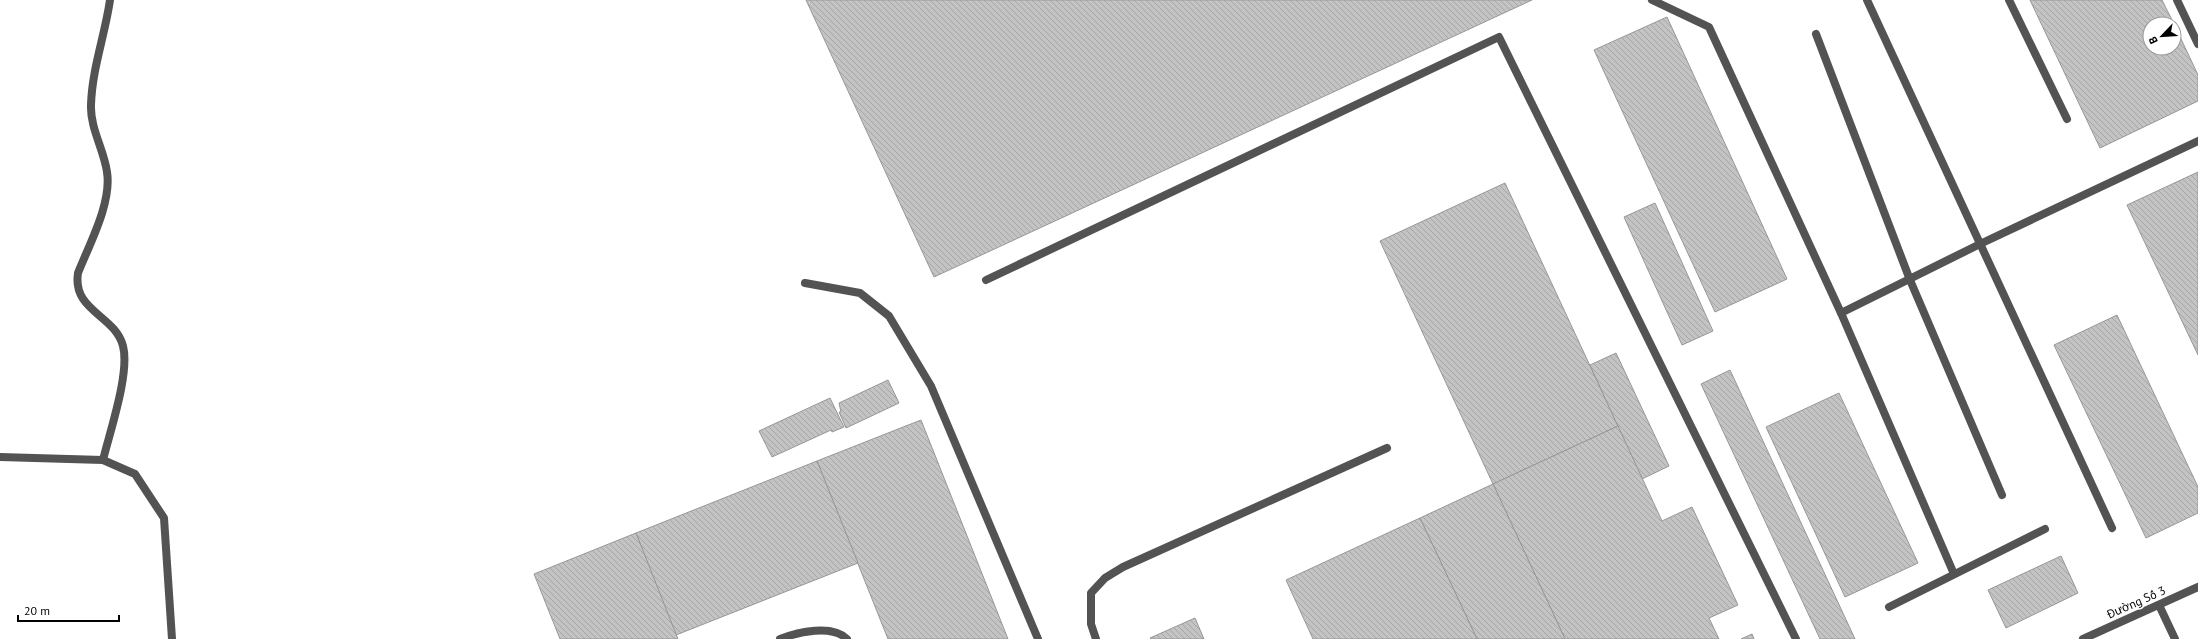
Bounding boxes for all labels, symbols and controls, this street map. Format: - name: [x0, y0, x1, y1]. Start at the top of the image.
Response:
- north arrow: [2142, 16, 2182, 56]
- text: B: [2145, 34, 2161, 46]
- street label: Đường Số 3: [2103, 582, 2168, 622]
- scale bar: [18, 597, 119, 623]
- text: 20 m: [24, 603, 50, 618]

